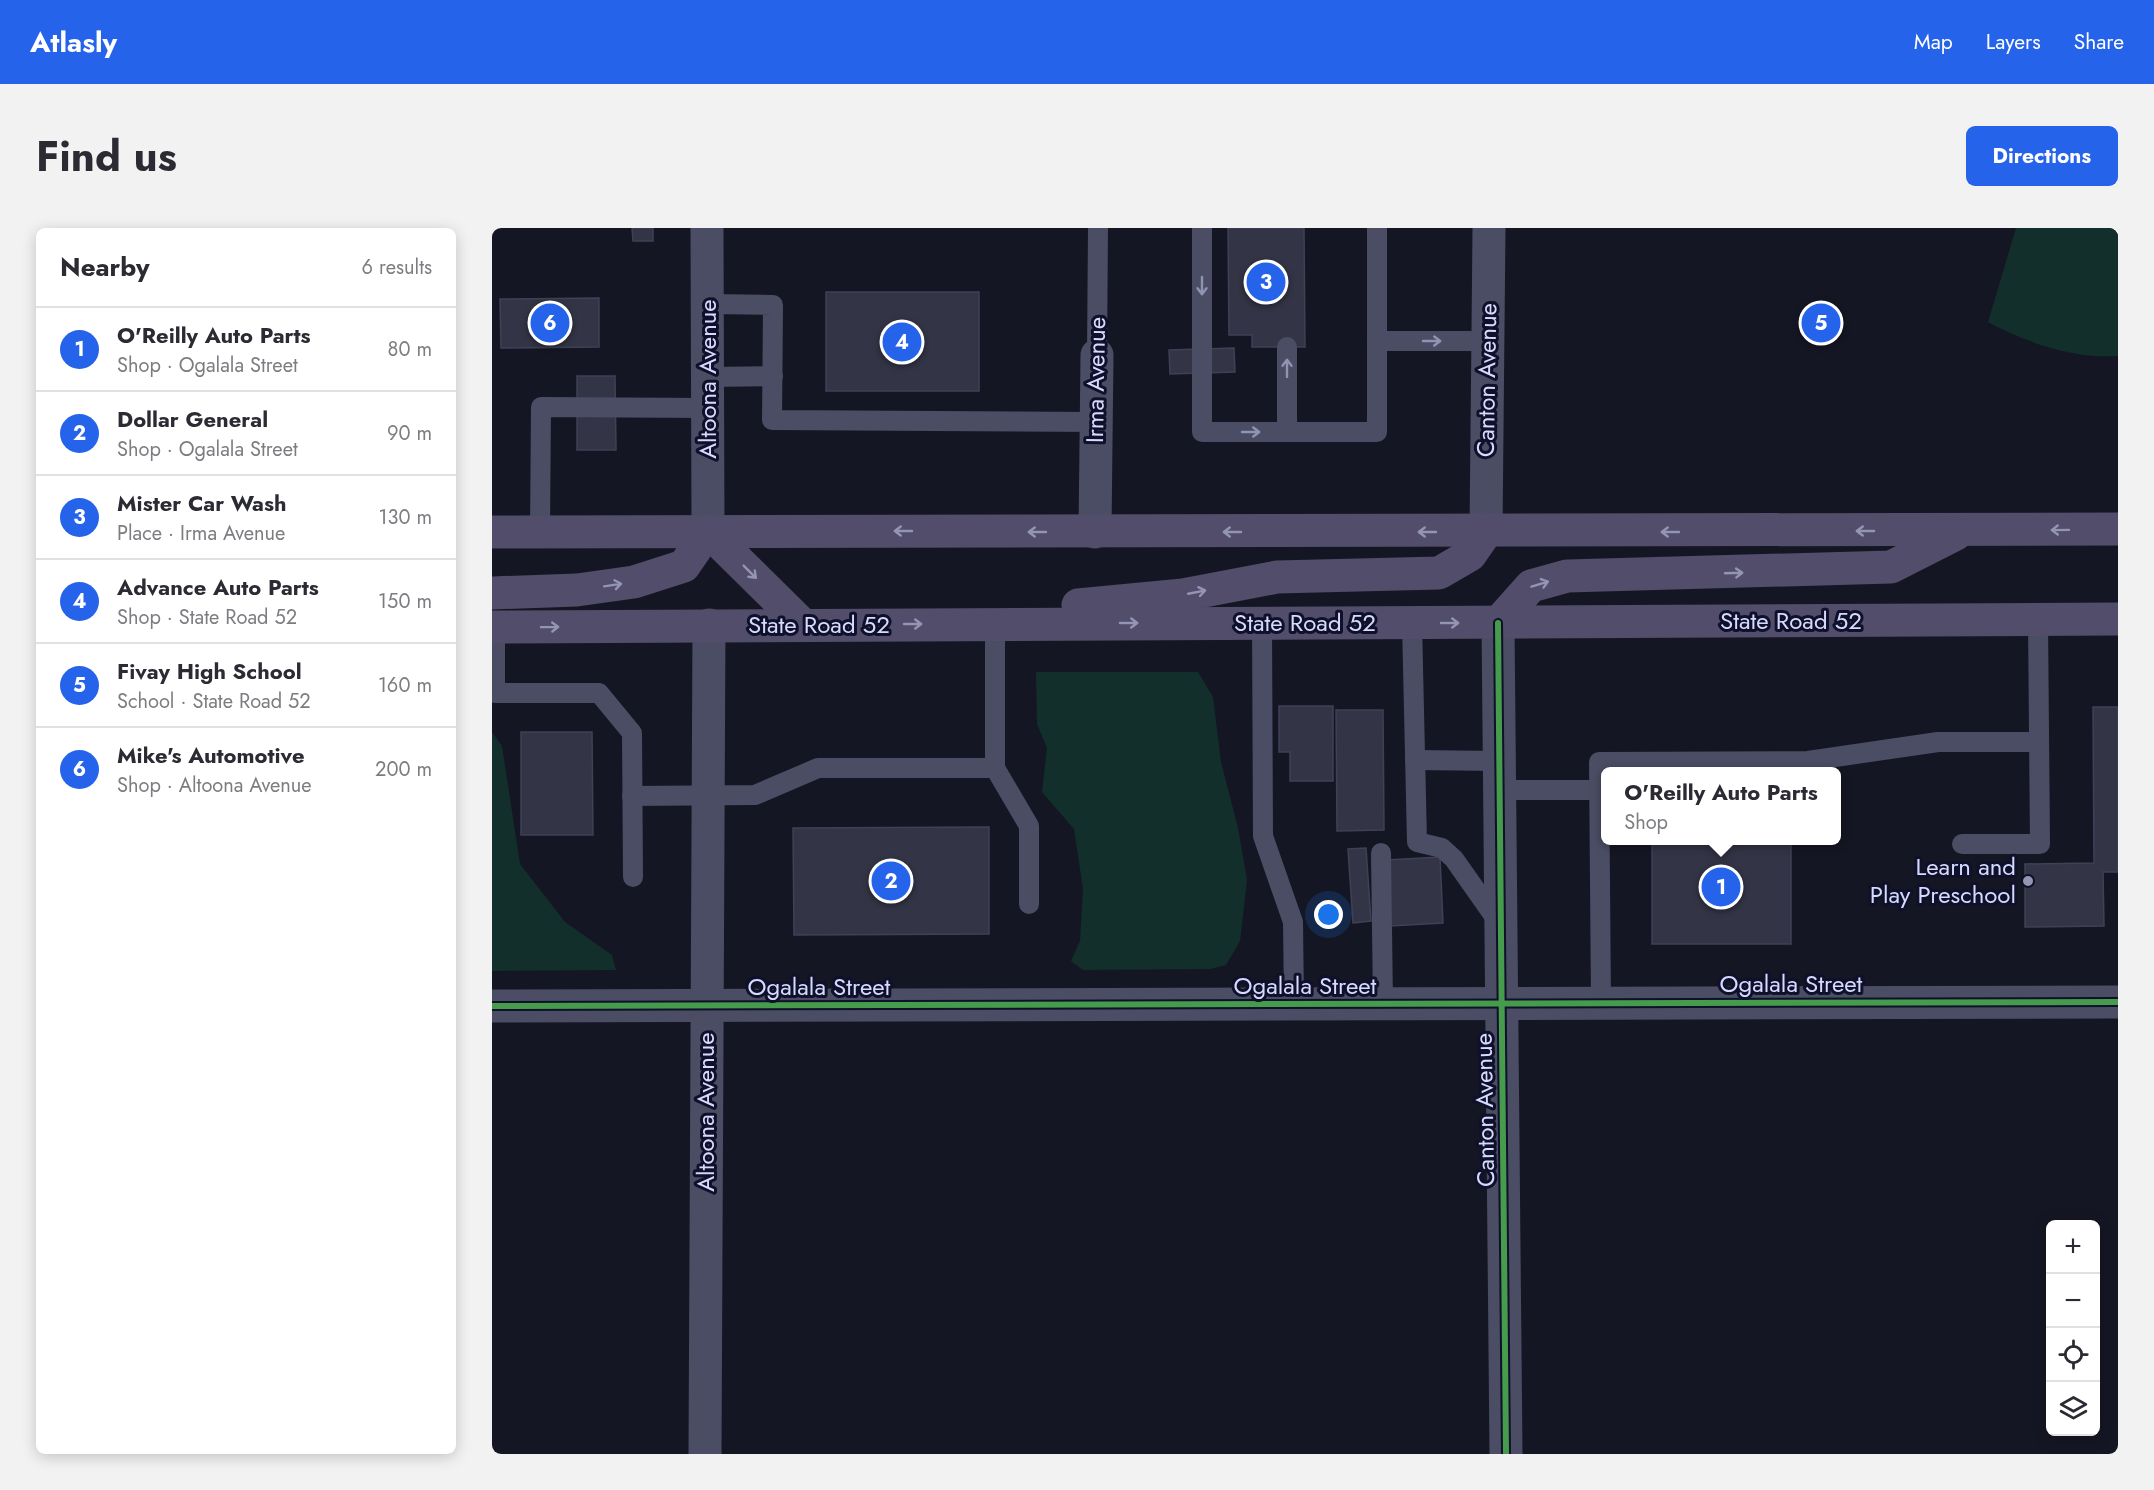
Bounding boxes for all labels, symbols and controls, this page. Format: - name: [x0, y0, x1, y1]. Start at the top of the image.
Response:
- text: Atlasly: [30, 22, 117, 63]
- text: Map: [1914, 27, 1953, 57]
- text: Layers: [1986, 27, 2041, 57]
- text: Share: [2074, 27, 2124, 57]
- text: Find us: [36, 126, 177, 187]
- button: Directions: [1966, 126, 2118, 186]
- text: Nearby: [60, 248, 149, 286]
- text: 6 results: [362, 253, 432, 282]
- pin: 3: [1246, 260, 1286, 304]
- one-way arrow: [1196, 276, 1208, 296]
- street label: Altoona Avenue: [690, 299, 725, 459]
- pin: 6: [530, 300, 570, 346]
- pin: 5: [1802, 300, 1840, 346]
- street label: Canton Avenue: [1468, 303, 1505, 457]
- street label: Irma Avenue: [1077, 317, 1114, 443]
- text: O'Reilly Auto Parts: [117, 319, 311, 351]
- pin: 4: [882, 320, 922, 364]
- text: 1: [74, 335, 85, 364]
- text: 80 m: [387, 335, 432, 364]
- one-way arrow: [1422, 335, 1442, 347]
- text: Shop · Ogalala Street: [117, 351, 298, 380]
- one-way arrow: [1281, 359, 1293, 379]
- text: Dollar General: [117, 403, 268, 435]
- text: 2: [73, 419, 86, 448]
- text: 90 m: [387, 419, 432, 448]
- one-way arrow: [1241, 426, 1261, 438]
- text: Shop · Ogalala Street: [117, 435, 298, 464]
- text: Mister Car Wash: [117, 487, 287, 519]
- text: 3: [73, 503, 86, 532]
- text: 130 m: [378, 503, 432, 532]
- text: Place · Irma Avenue: [117, 519, 285, 548]
- one-way arrow: [2050, 524, 2070, 536]
- one-way arrow: [893, 525, 913, 537]
- one-way arrow: [1855, 525, 1875, 537]
- one-way arrow: [1028, 526, 1048, 538]
- one-way arrow: [1223, 526, 1243, 538]
- one-way arrow: [1418, 526, 1438, 538]
- one-way arrow: [1660, 526, 1680, 538]
- one-way arrow: [742, 565, 757, 579]
- one-way arrow: [1724, 567, 1744, 579]
- text: Advance Auto Parts: [117, 571, 319, 603]
- one-way arrow: [1530, 578, 1549, 589]
- one-way arrow: [603, 579, 622, 590]
- one-way arrow: [1187, 586, 1207, 597]
- text: 4: [73, 587, 86, 616]
- text: 150 m: [378, 587, 432, 616]
- text: Shop · State Road 52: [117, 603, 297, 632]
- street label: State Road 52: [1720, 603, 1862, 638]
- street label: State Road 52: [1234, 605, 1376, 640]
- street label: State Road 52: [748, 607, 890, 642]
- one-way arrow: [1119, 617, 1139, 629]
- one-way arrow: [1440, 617, 1460, 629]
- one-way arrow: [903, 618, 923, 630]
- one-way arrow: [540, 621, 560, 633]
- text: Fivay High School: [117, 655, 302, 687]
- text: 5: [73, 671, 86, 700]
- text: 160 m: [378, 671, 432, 700]
- text: School · State Road 52: [117, 687, 311, 716]
- text: Mike's Automotive: [117, 739, 305, 771]
- text: 6: [73, 755, 86, 784]
- text: 200 m: [375, 755, 432, 784]
- popup: [1601, 767, 1841, 845]
- text: Shop · Altoona Avenue: [117, 771, 312, 800]
- text: O'Reilly Auto Parts: [1624, 776, 1818, 808]
- text: Shop: [1624, 808, 1668, 837]
- place label: Learn and Play Preschool: [1870, 849, 2016, 912]
- pin: 2: [872, 858, 910, 904]
- pin: 1: [1702, 864, 1740, 910]
- marker: Learn and Play Preschool: [2021, 874, 2035, 888]
- your location: [1314, 900, 1343, 929]
- street label: Ogalala Street: [1720, 966, 1863, 1001]
- street label: Ogalala Street: [1234, 968, 1377, 1003]
- street label: Ogalala Street: [748, 969, 891, 1004]
- street label: Altoona Avenue: [688, 1032, 723, 1192]
- street label: Canton Avenue: [1466, 1033, 1503, 1187]
- map controls: [2046, 1220, 2100, 1436]
- button: +: [2046, 1220, 2100, 1274]
- button: −: [2046, 1274, 2100, 1328]
- button: locate: [2046, 1328, 2100, 1382]
- button: layers: [2046, 1382, 2100, 1436]

